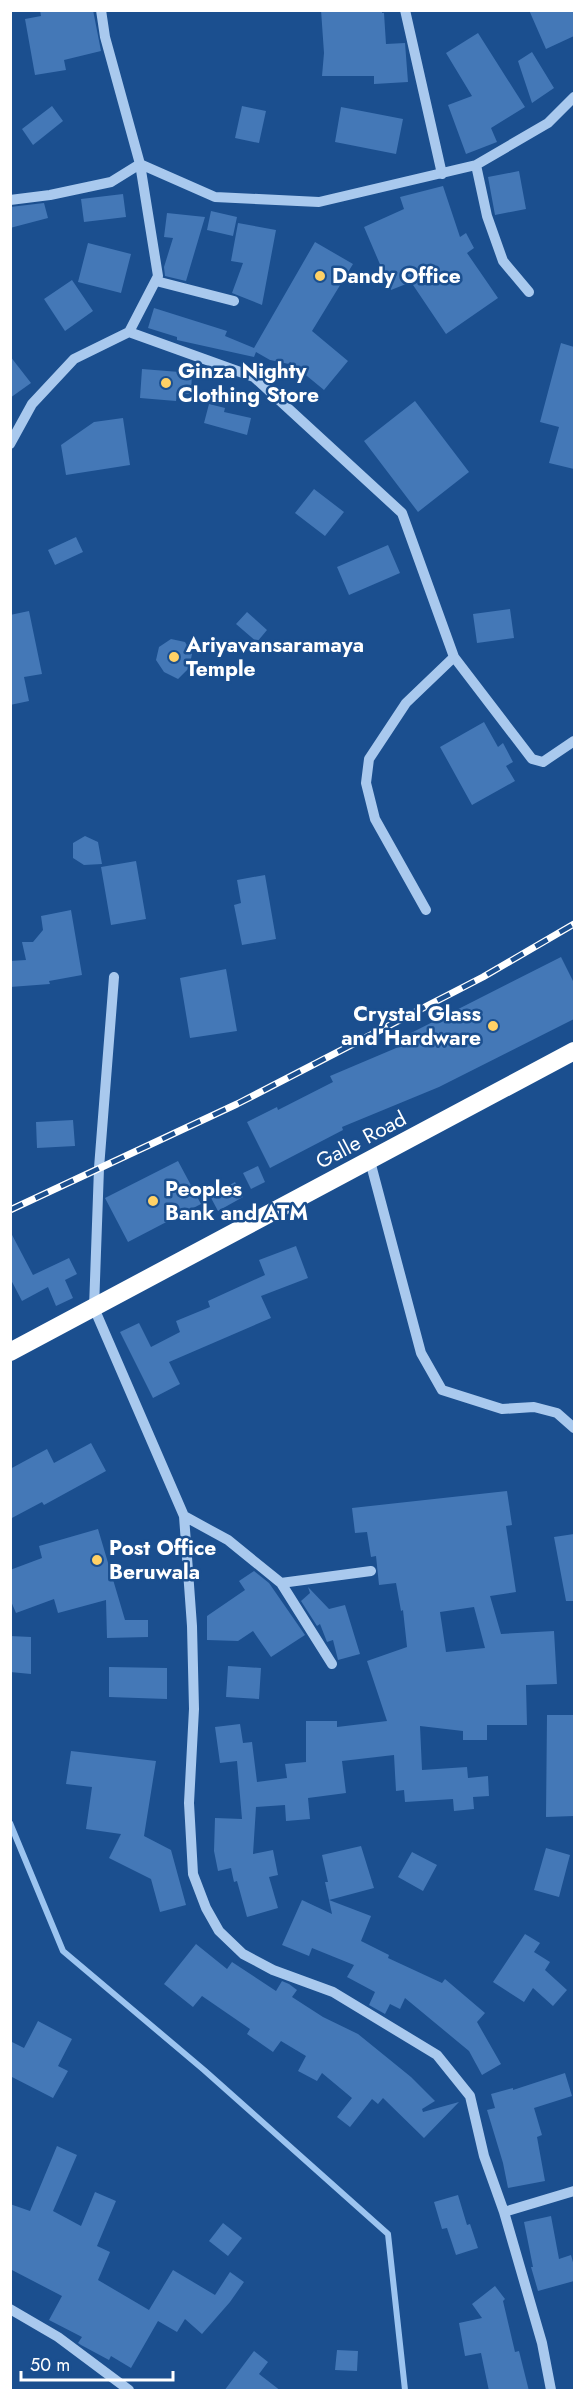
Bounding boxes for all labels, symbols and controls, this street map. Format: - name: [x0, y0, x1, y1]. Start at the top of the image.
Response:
- place label: Dandy Office: [332, 261, 461, 291]
- marker: Dandy Office: [313, 269, 327, 283]
- place label: Ginza Nighty Clothing Store: [178, 356, 319, 410]
- marker: Ginza Nighty Clothing Store: [159, 376, 173, 390]
- place label: Ariyavansaramaya Temple: [185, 630, 364, 684]
- marker: Ariyavansaramaya Temple: [167, 650, 181, 664]
- place label: Crystal Glass and Hardware: [341, 999, 481, 1053]
- marker: Crystal Glass and Hardware: [486, 1019, 500, 1033]
- street label: Galle Road: [310, 1104, 412, 1176]
- place label: Peoples Bank and ATM: [165, 1174, 308, 1228]
- marker: Peoples Bank and ATM: [146, 1194, 160, 1208]
- place label: Post Office Beruwala: [109, 1533, 216, 1587]
- marker: Post Office Beruwala: [90, 1553, 104, 1567]
- scale bar: [21, 2344, 172, 2382]
- text: 50 m: [30, 2352, 70, 2378]

